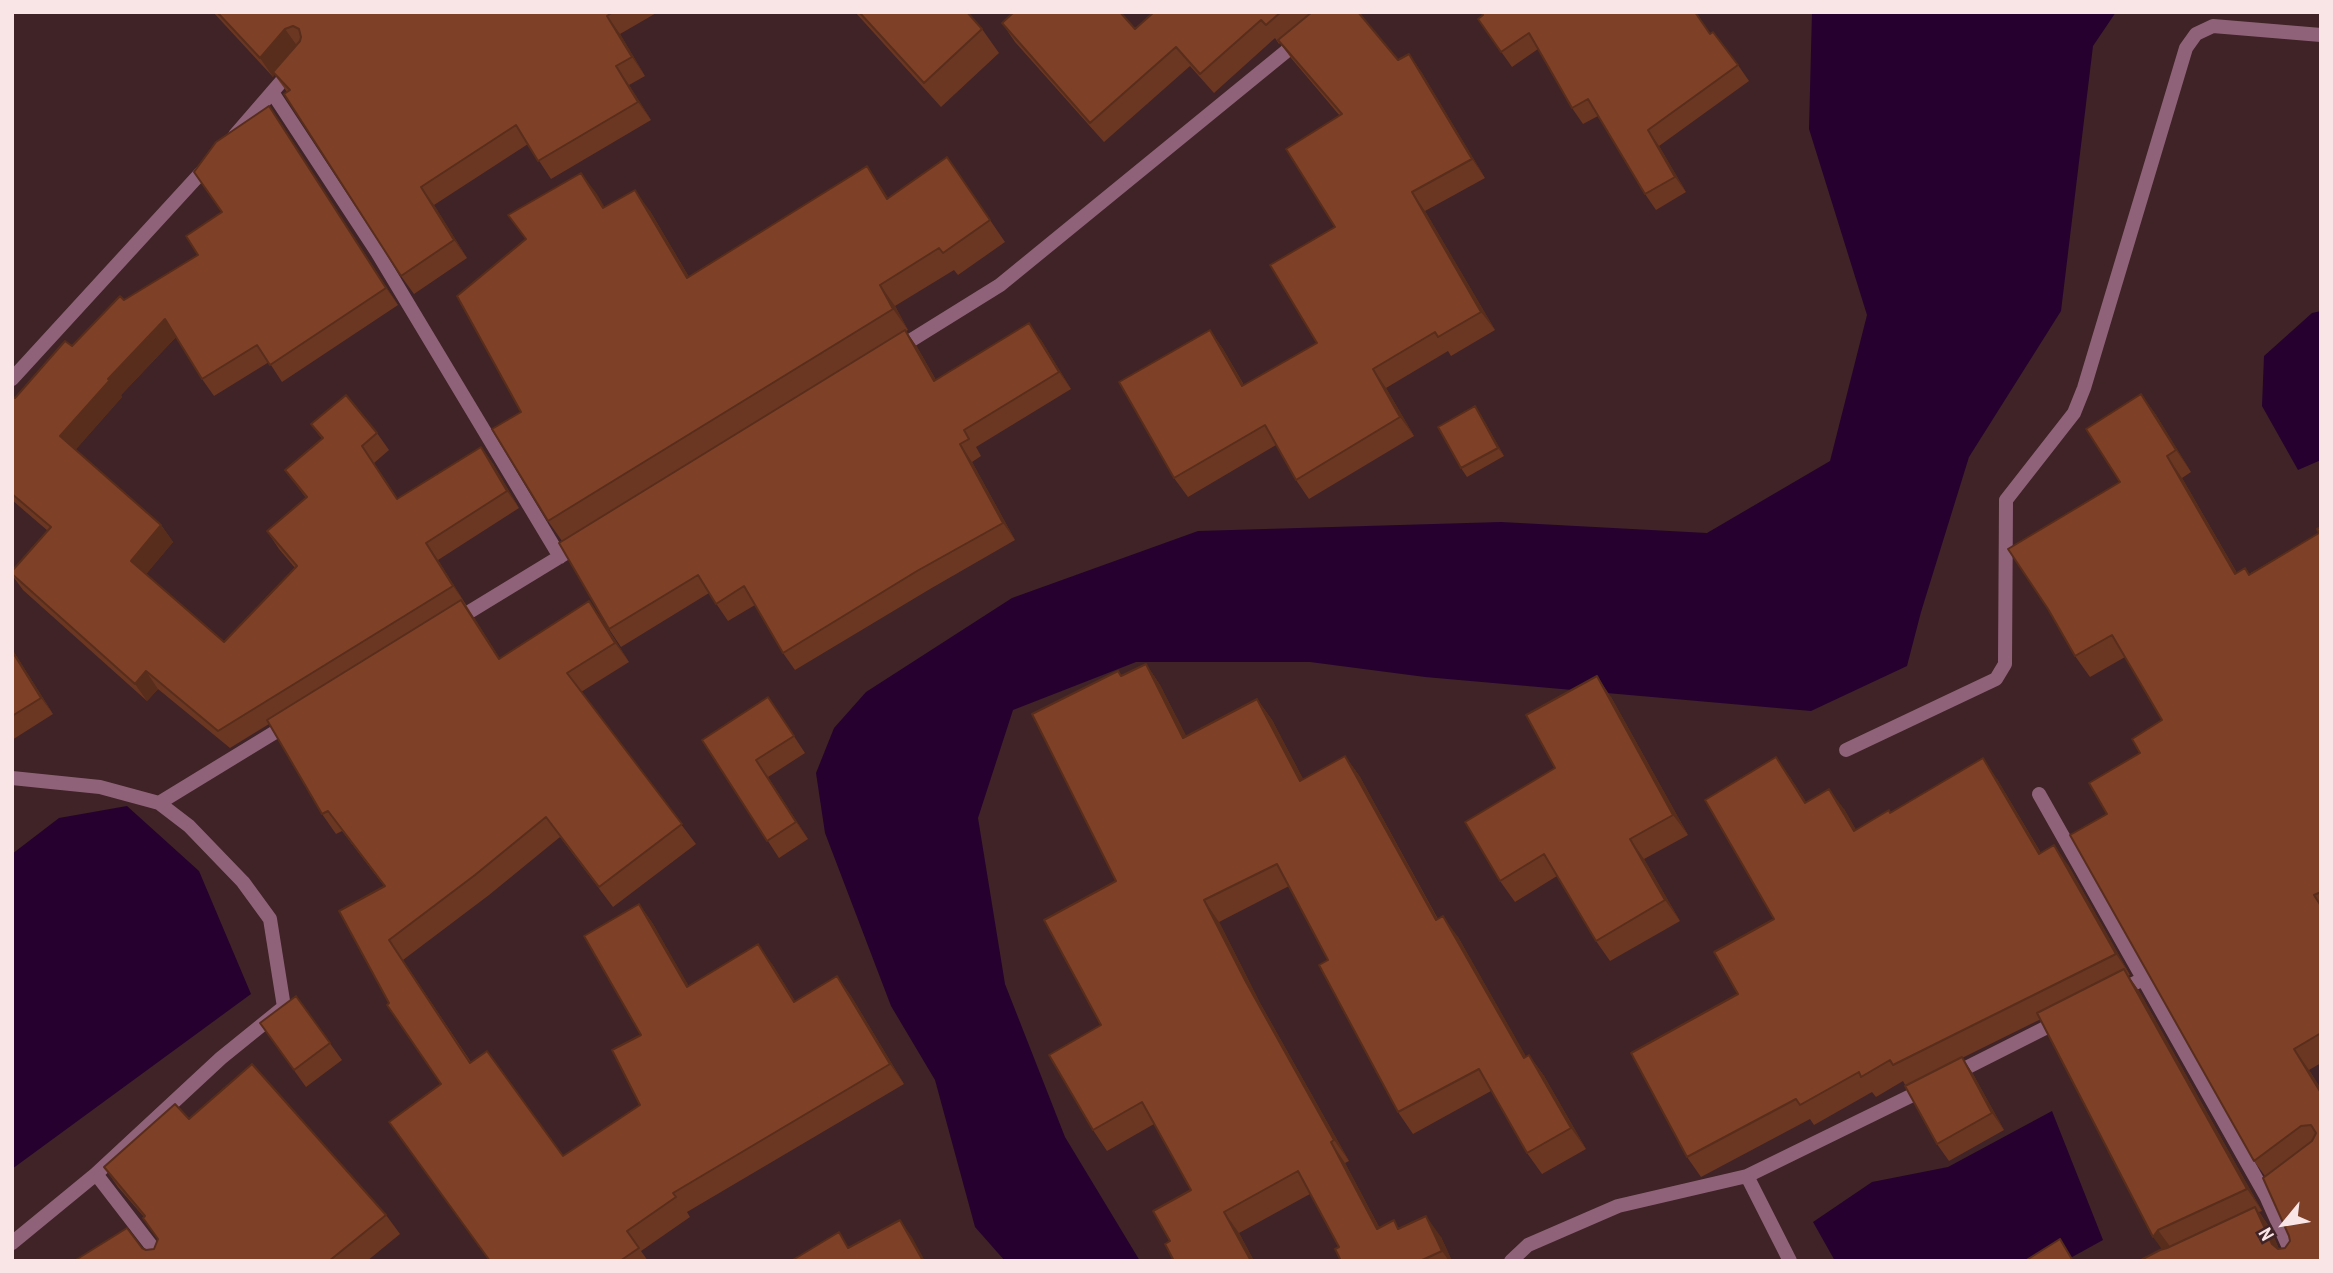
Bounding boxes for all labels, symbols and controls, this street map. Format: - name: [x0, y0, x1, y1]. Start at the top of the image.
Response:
- north arrow: [2249, 1189, 2319, 1259]
- text: N: [2252, 1223, 2280, 1246]

